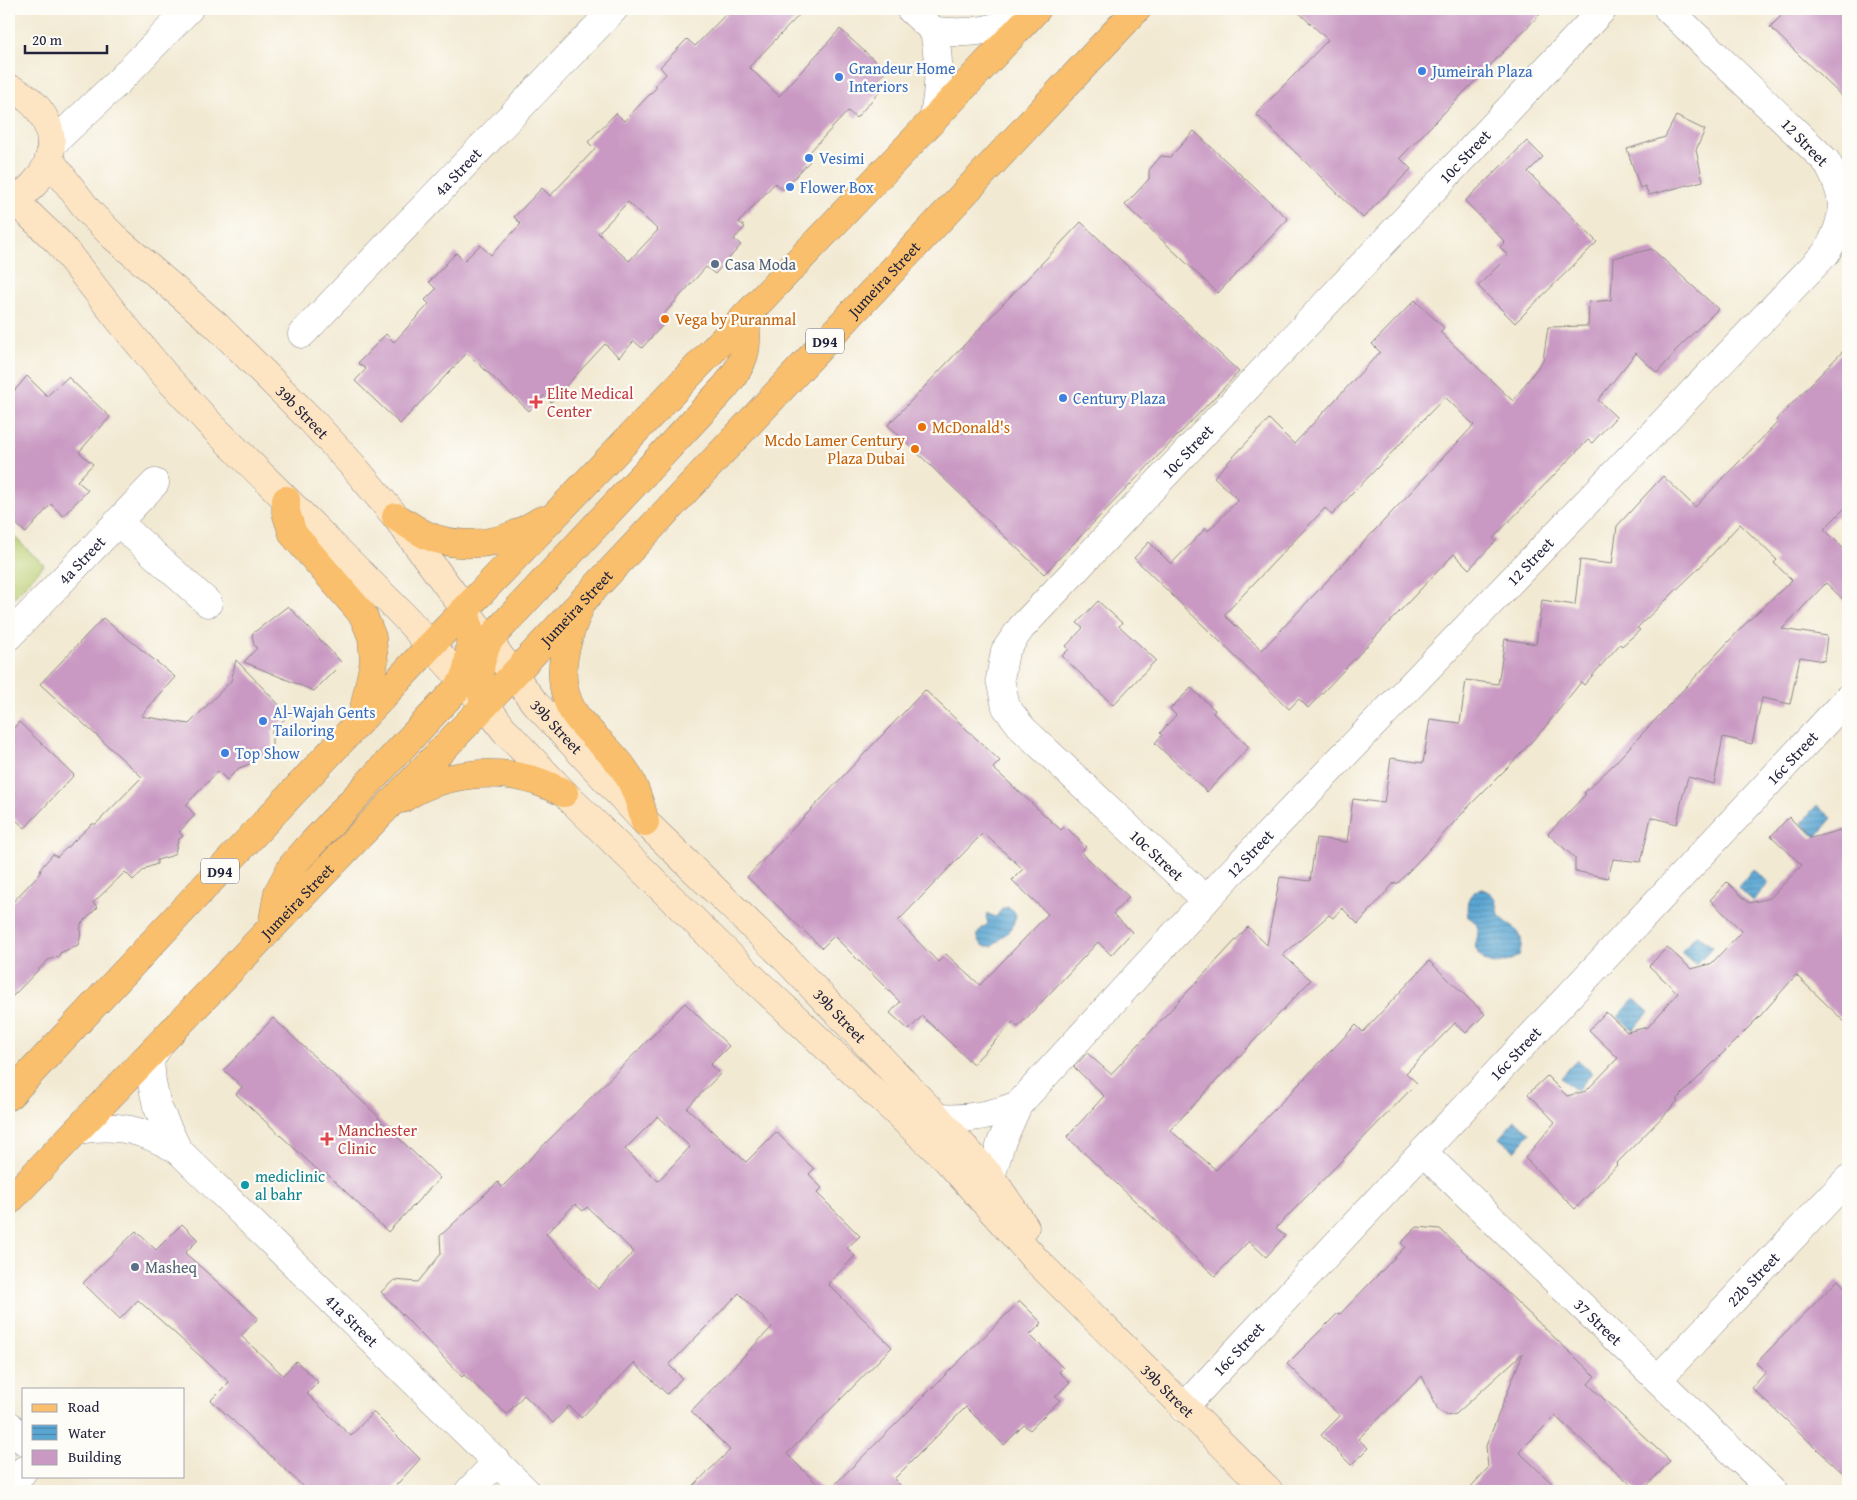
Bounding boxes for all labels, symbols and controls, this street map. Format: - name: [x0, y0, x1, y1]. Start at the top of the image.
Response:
- scale bar: [25, 22, 108, 54]
- text: 20 m: [32, 29, 63, 50]
- place label: Grandeur Home Interiors: [849, 56, 956, 98]
- place label: Jumeirah Plaza: [1430, 59, 1533, 83]
- marker: Jumeirah Plaza: [1416, 65, 1428, 77]
- marker: Grandeur Home Interiors: [833, 71, 845, 83]
- street label: 12 Street: [1776, 112, 1835, 172]
- street label: 10c Street: [1433, 123, 1496, 189]
- street label: 4a Street: [429, 142, 487, 201]
- place label: Vesimi: [819, 146, 865, 170]
- marker: Vesimi: [803, 152, 815, 164]
- place label: Flower Box: [800, 175, 875, 199]
- marker: Flower Box: [784, 181, 796, 193]
- street label: Jumeira Street: [841, 235, 926, 324]
- place label: Casa Moda: [725, 252, 797, 276]
- marker: Casa Moda: [709, 258, 721, 270]
- place label: Vega by Puranmal: [675, 307, 797, 331]
- marker: Vega by Puranmal: [659, 313, 671, 325]
- road number: D94: [806, 328, 844, 354]
- street label: 39b Street: [270, 379, 335, 445]
- place label: Elite Medical Center: [547, 381, 634, 423]
- place label: Century Plaza: [1073, 386, 1166, 410]
- marker: Century Plaza: [1057, 392, 1069, 404]
- marker: Elite Medical Center: [529, 395, 543, 409]
- place label: McDonald's: [932, 415, 1010, 439]
- street label: 10c Street: [1156, 419, 1219, 484]
- marker: McDonald's: [916, 421, 928, 433]
- place label: Mcdo Lamer Century Plaza Dubai: [764, 428, 906, 470]
- marker: Mcdo Lamer Century Plaza Dubai: [909, 443, 921, 455]
- street label: 4a Street: [52, 530, 111, 590]
- street label: 12 Street: [1501, 531, 1560, 591]
- street label: Jumeira Street: [533, 564, 618, 653]
- street label: 39b Street: [525, 694, 589, 760]
- place label: Al-Wajah Gents Tailoring: [273, 700, 376, 742]
- marker: Al-Wajah Gents Tailoring: [257, 715, 269, 727]
- street label: 16c Street: [1761, 725, 1824, 790]
- place label: Top Show: [235, 741, 300, 765]
- marker: Top Show: [219, 747, 231, 759]
- street label: 12 Street: [1220, 823, 1279, 883]
- street label: 10c Street: [1124, 824, 1190, 887]
- street label: Jumeira Street: [253, 857, 339, 946]
- road number: D94: [201, 858, 239, 884]
- street label: 39b Street: [808, 983, 872, 1049]
- street label: 16c Street: [1484, 1021, 1547, 1086]
- place label: Manchester Clinic: [338, 1118, 418, 1160]
- marker: Manchester Clinic: [320, 1132, 334, 1146]
- place label: mediclinic al bahr: [255, 1164, 325, 1206]
- marker: mediclinic al bahr: [239, 1179, 251, 1191]
- street label: 22b Street: [1721, 1246, 1785, 1312]
- place label: Masheq: [145, 1255, 198, 1279]
- marker: Masheq: [129, 1261, 141, 1273]
- street label: 41a Street: [320, 1288, 384, 1353]
- street label: 37 Street: [1569, 1292, 1628, 1351]
- street label: 16c Street: [1207, 1316, 1270, 1381]
- street label: 39b Street: [1135, 1358, 1200, 1423]
- legend: [22, 1388, 185, 1478]
- text: Road: [68, 1396, 99, 1417]
- text: Water: [68, 1422, 106, 1443]
- text: Building: [68, 1446, 122, 1467]

